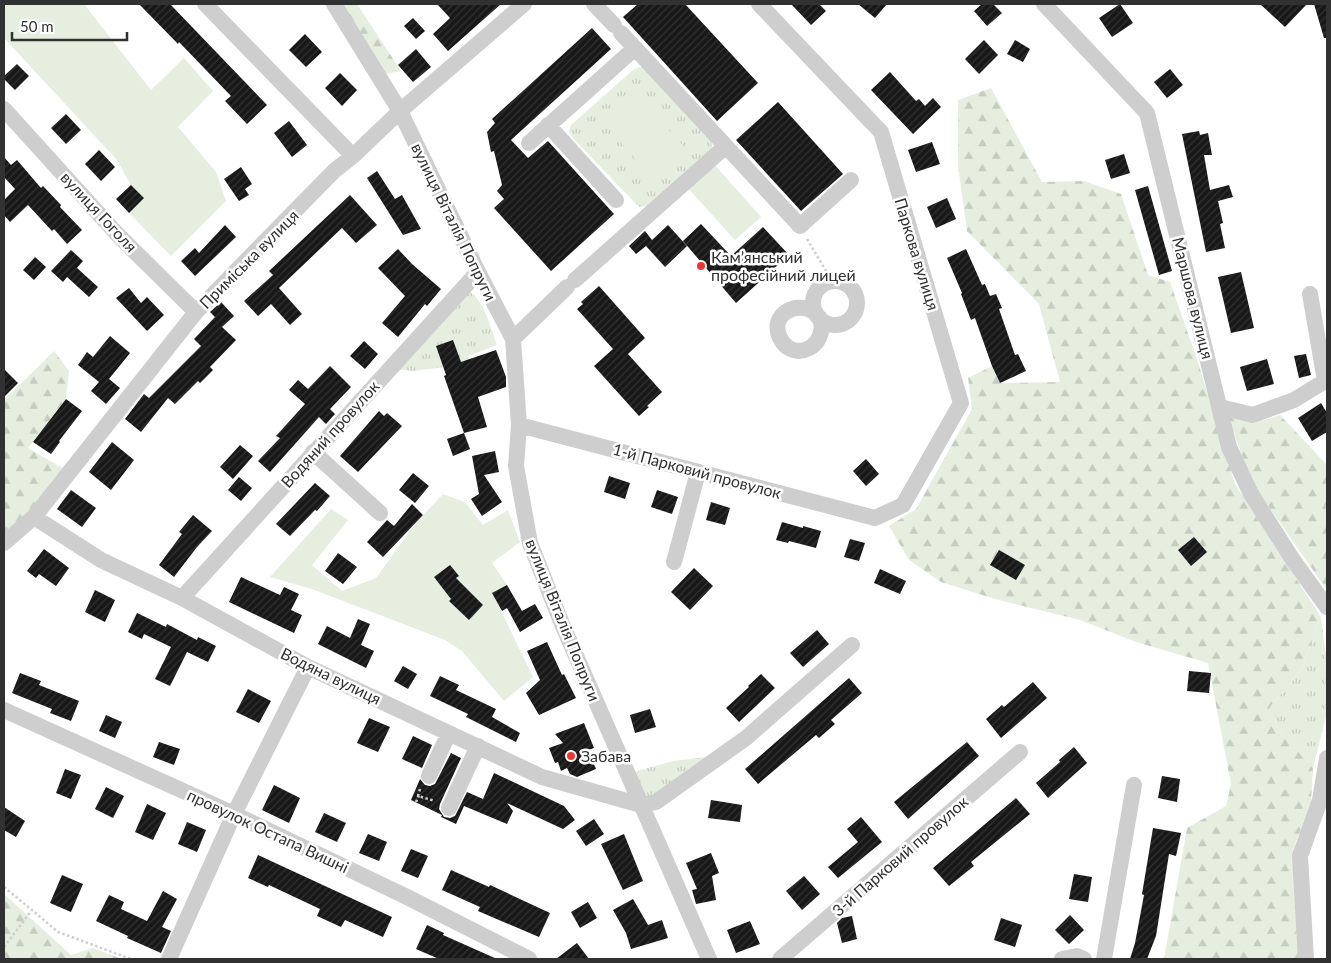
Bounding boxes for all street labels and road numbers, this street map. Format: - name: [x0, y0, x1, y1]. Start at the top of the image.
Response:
- street label: вулиця Віталія Попруги: [408, 140, 501, 304]
- street label: вулиця Гоголя: [57, 168, 141, 256]
- street label: Паркова вулиця: [891, 195, 944, 313]
- street label: Приміська вулиця: [195, 205, 302, 312]
- street label: Маршова вулиця: [1169, 235, 1218, 361]
- street label: Водяний провулок: [277, 376, 383, 491]
- street label: 1-й Парковий провулок: [611, 439, 784, 502]
- street label: вулиця Віталія Попруги: [522, 536, 605, 704]
- street label: Водяна вулиця: [278, 643, 384, 708]
- street label: провулок Остапа Вишні: [185, 785, 352, 876]
- street label: 3-й Парковий провулок: [828, 791, 972, 920]

